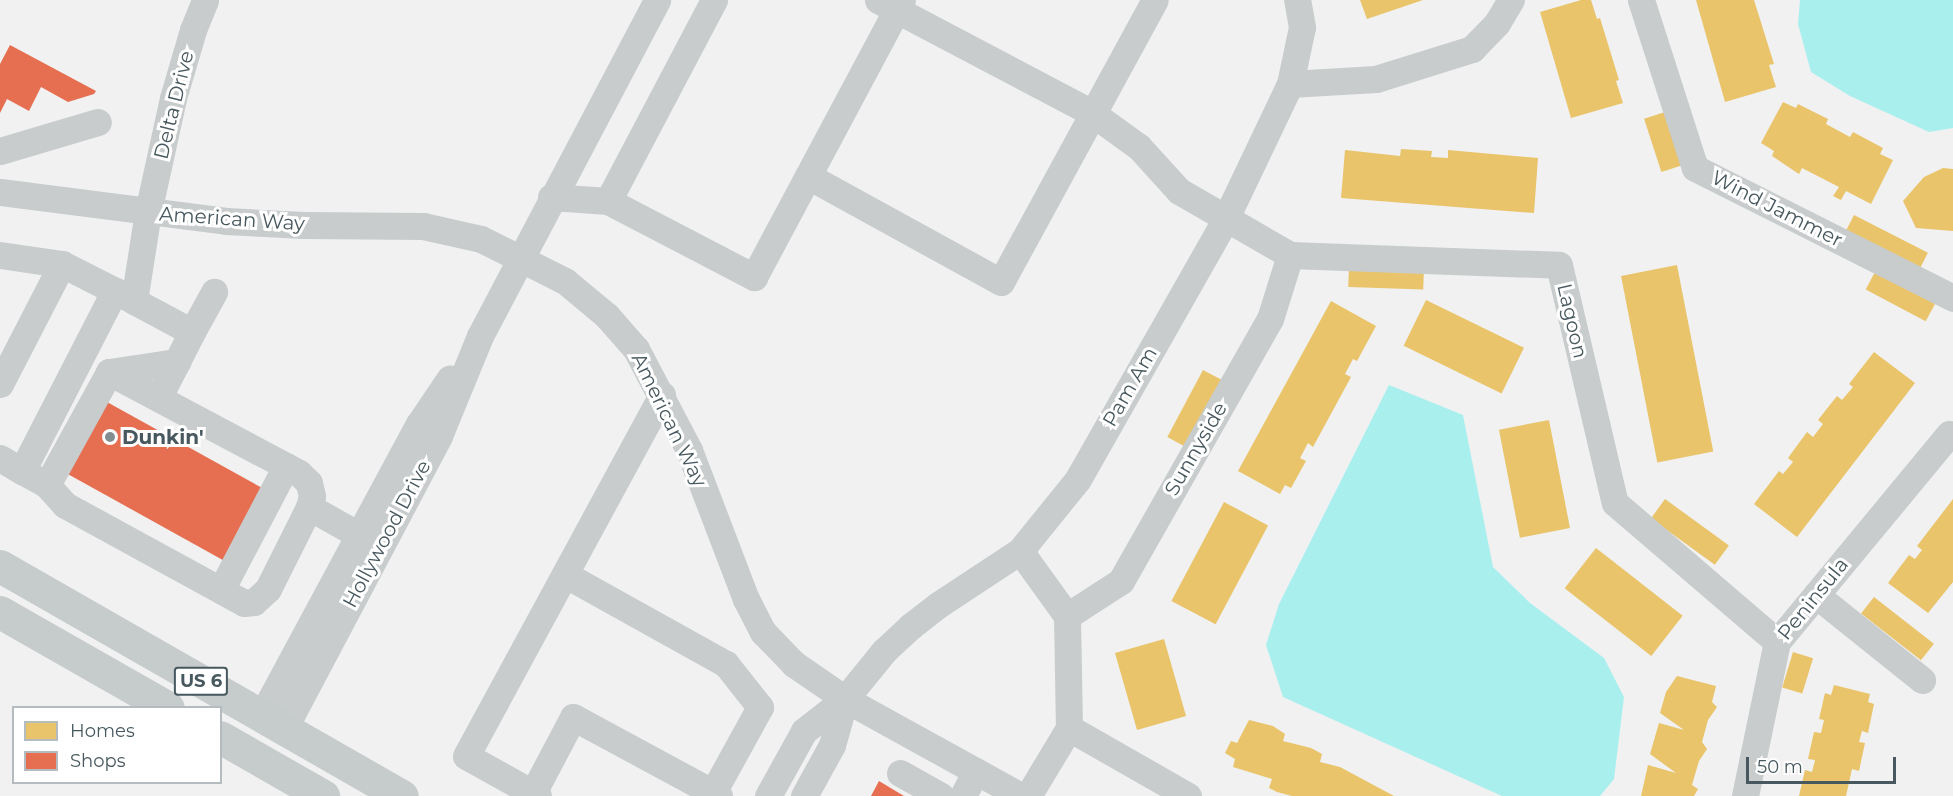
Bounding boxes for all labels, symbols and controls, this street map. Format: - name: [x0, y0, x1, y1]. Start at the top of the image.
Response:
- street label: Delta Drive: [149, 48, 199, 162]
- street label: Wind Jammer: [1707, 166, 1847, 252]
- street label: American Way: [158, 202, 306, 236]
- street label: Lagoon: [1552, 281, 1592, 361]
- street label: Pam Am: [1098, 343, 1162, 431]
- street label: American Way: [626, 349, 712, 491]
- street label: Sunnyside: [1160, 398, 1232, 500]
- place label: Dunkin': [122, 425, 204, 449]
- marker: Dunkin': [103, 430, 117, 444]
- street label: Hollywood Drive: [338, 456, 436, 612]
- street label: Peninsula: [1773, 553, 1853, 645]
- road number: US 6: [172, 666, 230, 696]
- legend: [12, 706, 222, 784]
- text: Homes: [70, 720, 135, 742]
- scale bar: [1749, 745, 1899, 783]
- text: Shops: [70, 750, 126, 772]
- text: 50 m: [1757, 756, 1803, 778]

